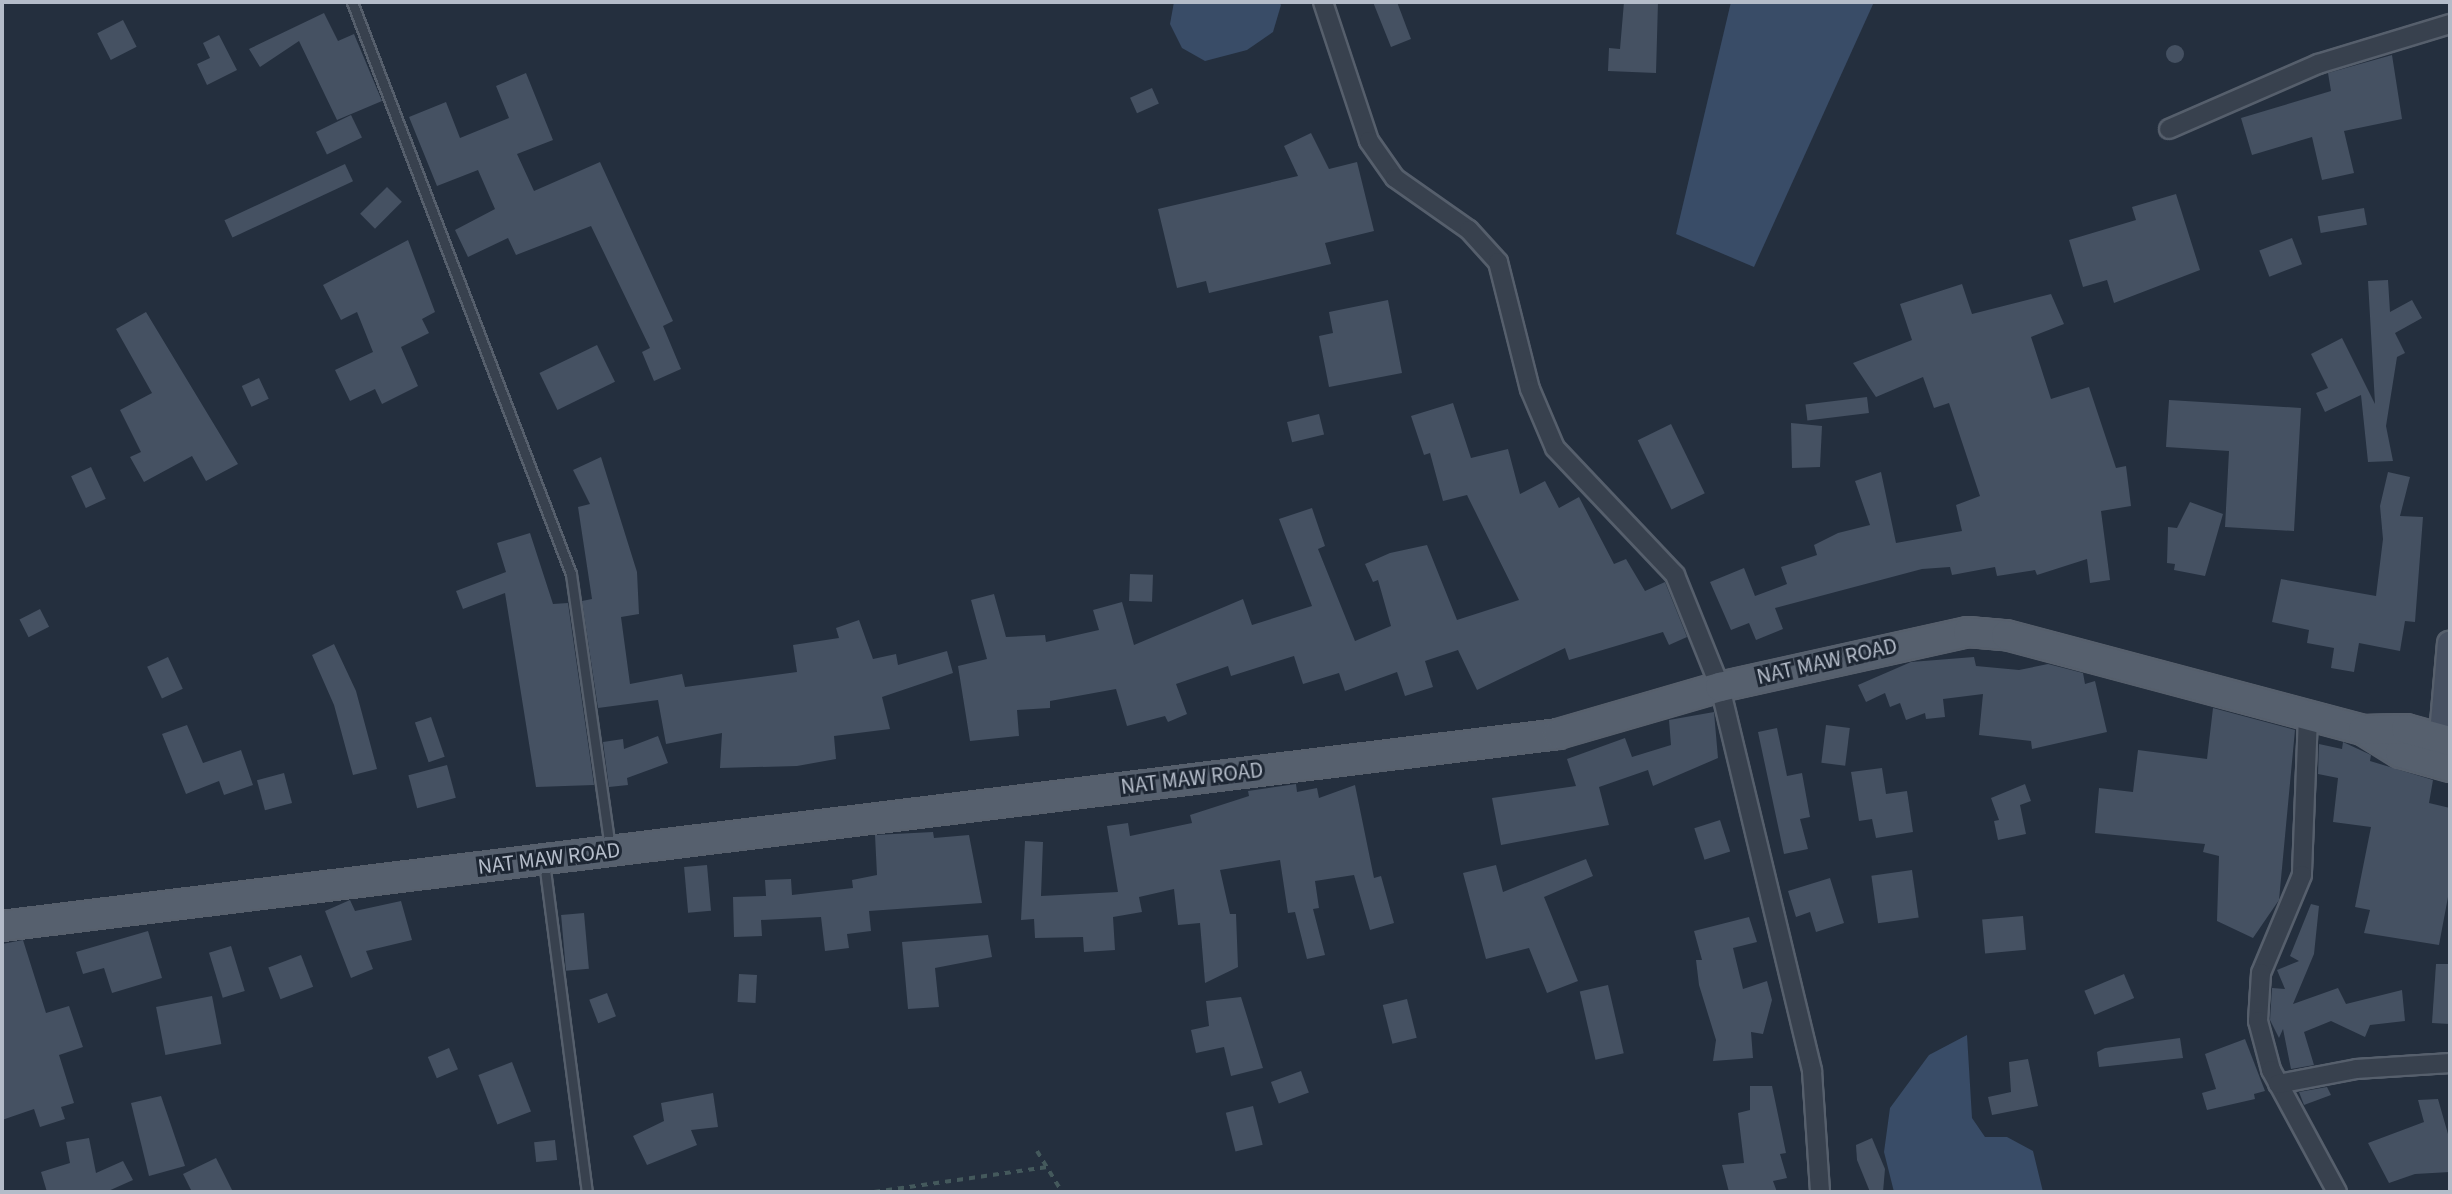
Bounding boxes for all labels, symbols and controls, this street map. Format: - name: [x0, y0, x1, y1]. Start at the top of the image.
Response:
- street label: NAT MAW ROAD: [1754, 633, 1900, 691]
- street label: NAT MAW ROAD: [1119, 757, 1265, 801]
- street label: NAT MAW ROAD: [476, 837, 622, 881]

